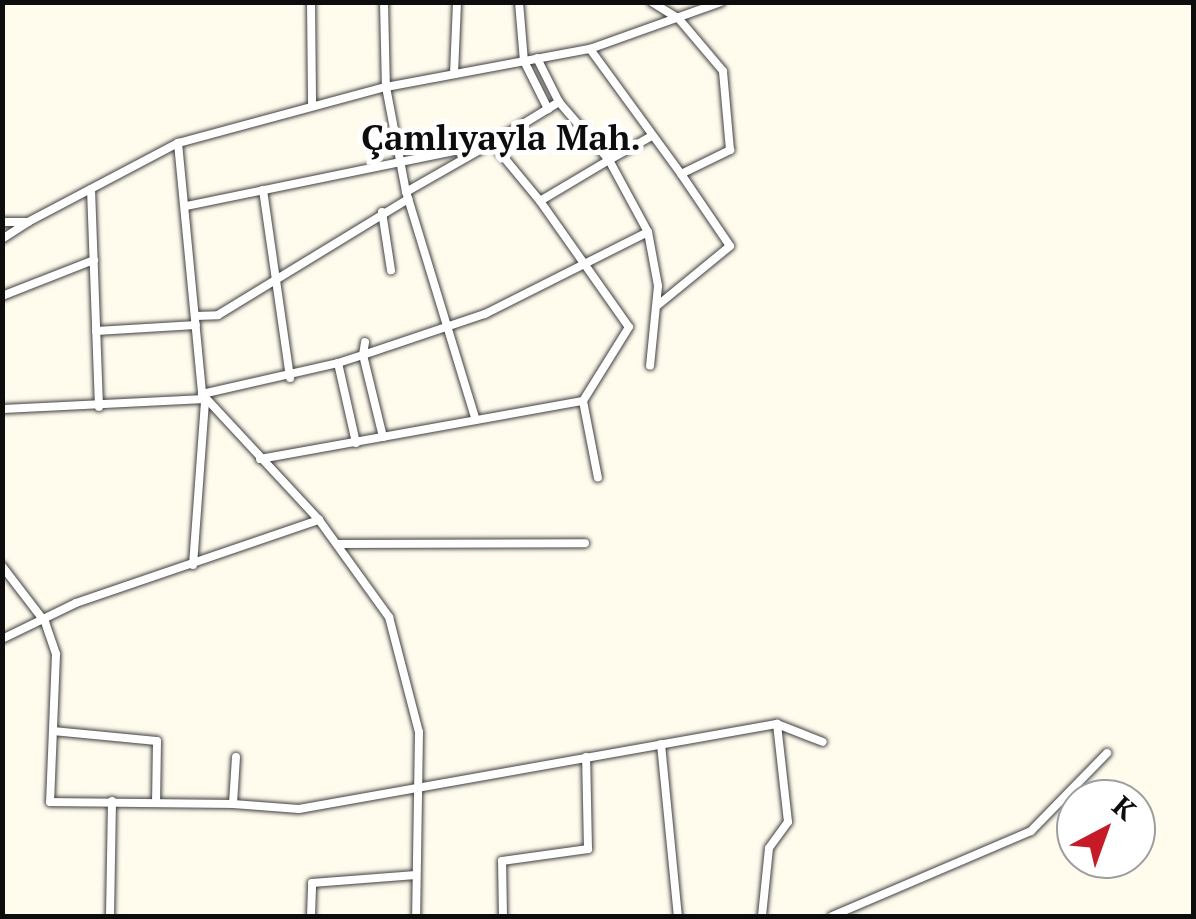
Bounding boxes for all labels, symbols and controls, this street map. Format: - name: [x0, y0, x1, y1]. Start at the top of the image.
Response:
- district label: Çamlıyayla Mah.: [361, 116, 641, 158]
- north arrow: [1056, 779, 1156, 879]
- text: K: [1105, 787, 1144, 828]

